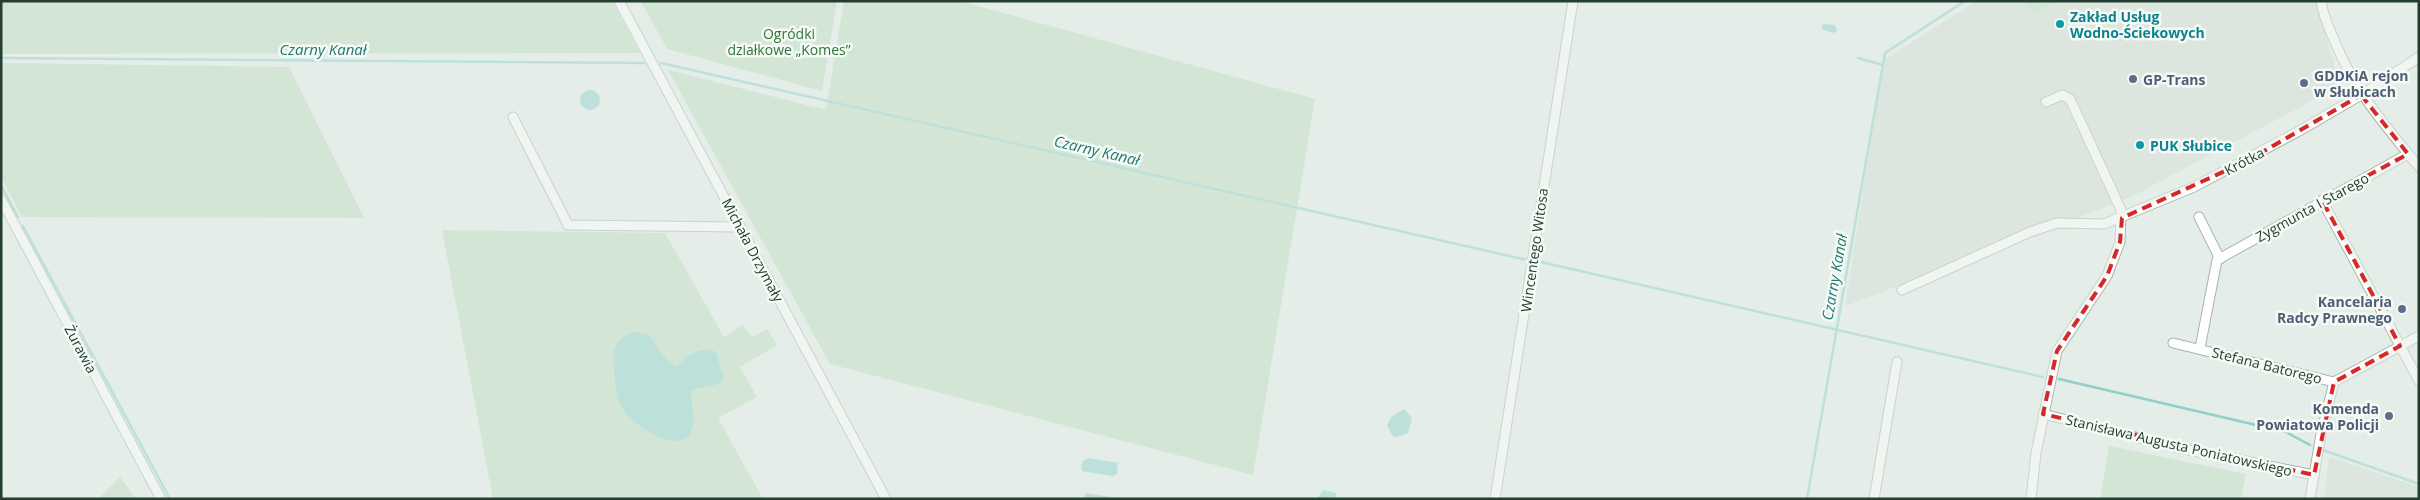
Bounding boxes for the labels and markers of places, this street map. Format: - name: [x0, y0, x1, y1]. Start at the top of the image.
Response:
- place label: Zakład Usług Wodno-Ściekowych: [2070, 7, 2205, 42]
- marker: Zakład Usług Wodno-Ściekowych: [2054, 18, 2066, 30]
- place label: GDDKiA rejon w Słubicach: [2314, 66, 2409, 101]
- place label: GP-Trans: [2143, 70, 2206, 89]
- marker: GP-Trans: [2127, 73, 2139, 85]
- marker: GDDKiA rejon w Słubicach: [2298, 77, 2310, 89]
- place label: PUK Słubice: [2150, 136, 2232, 155]
- marker: PUK Słubice: [2134, 139, 2146, 151]
- place label: Kancelaria Radcy Prawnego: [2277, 292, 2392, 327]
- marker: Kancelaria Radcy Prawnego: [2396, 303, 2408, 315]
- place label: Komenda Powiatowa Policji: [2256, 399, 2379, 434]
- marker: Komenda Powiatowa Policji: [2383, 410, 2395, 422]

